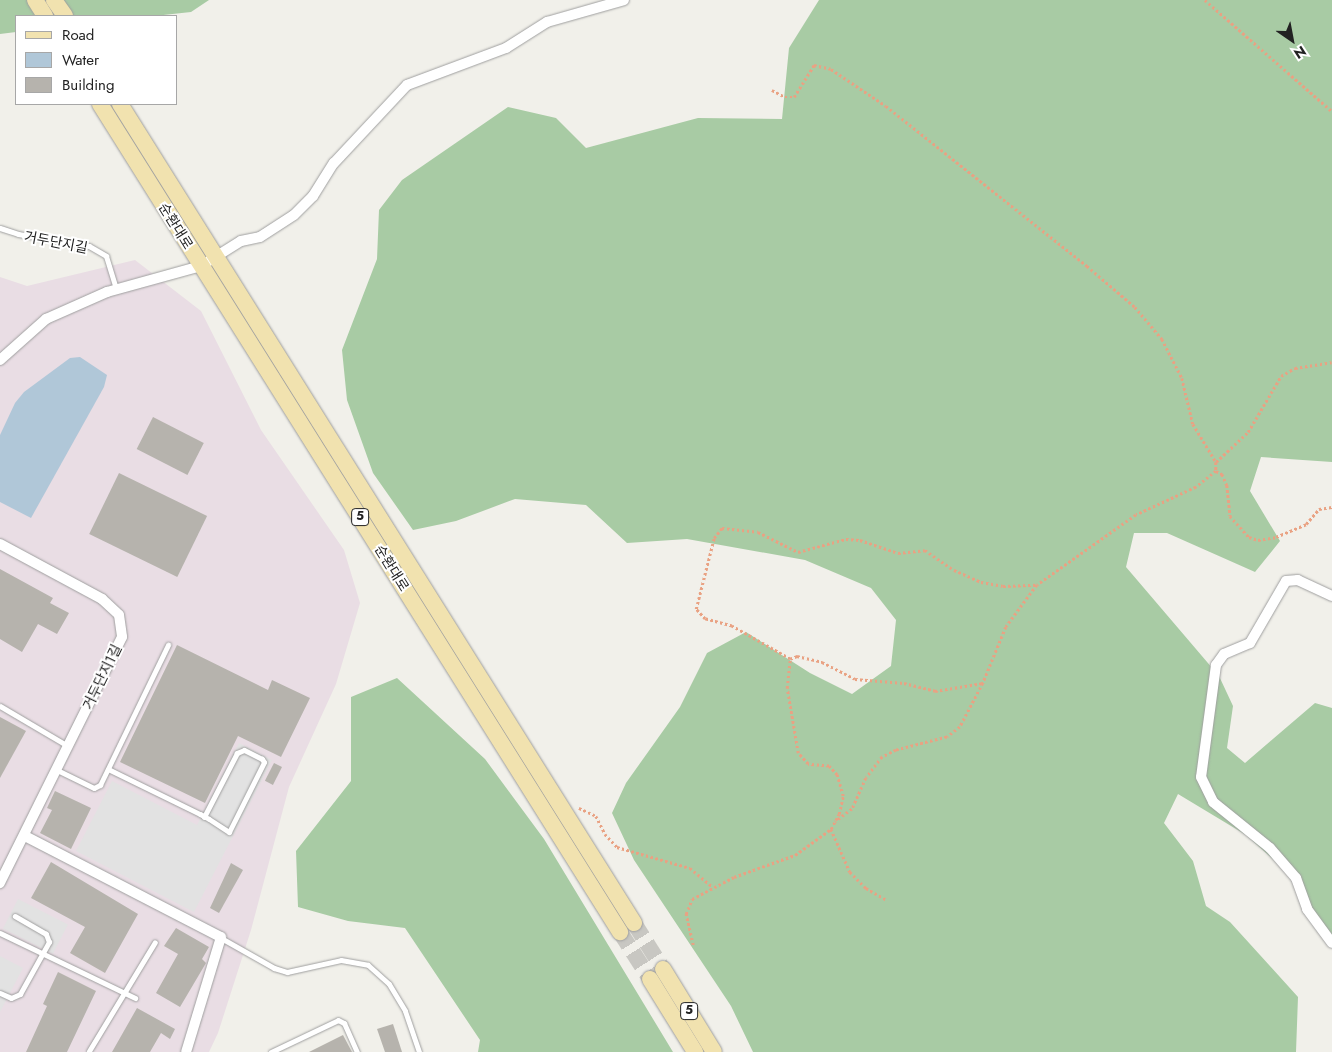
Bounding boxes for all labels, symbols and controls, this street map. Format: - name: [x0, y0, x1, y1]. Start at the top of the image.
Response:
- legend: [15, 15, 178, 105]
- north arrow: [1267, 15, 1317, 65]
- text: Road: [62, 24, 94, 46]
- text: N: [1290, 41, 1310, 64]
- text: Water: [62, 49, 99, 71]
- text: Building: [62, 74, 114, 96]
- street label: 순환대로: [155, 200, 197, 252]
- street label: 거두단지길: [23, 228, 89, 256]
- road number: 5: [350, 508, 370, 526]
- street label: 순환대로: [371, 542, 413, 594]
- street label: 거두단지1길: [79, 642, 125, 712]
- road number: 5: [679, 1001, 699, 1020]

